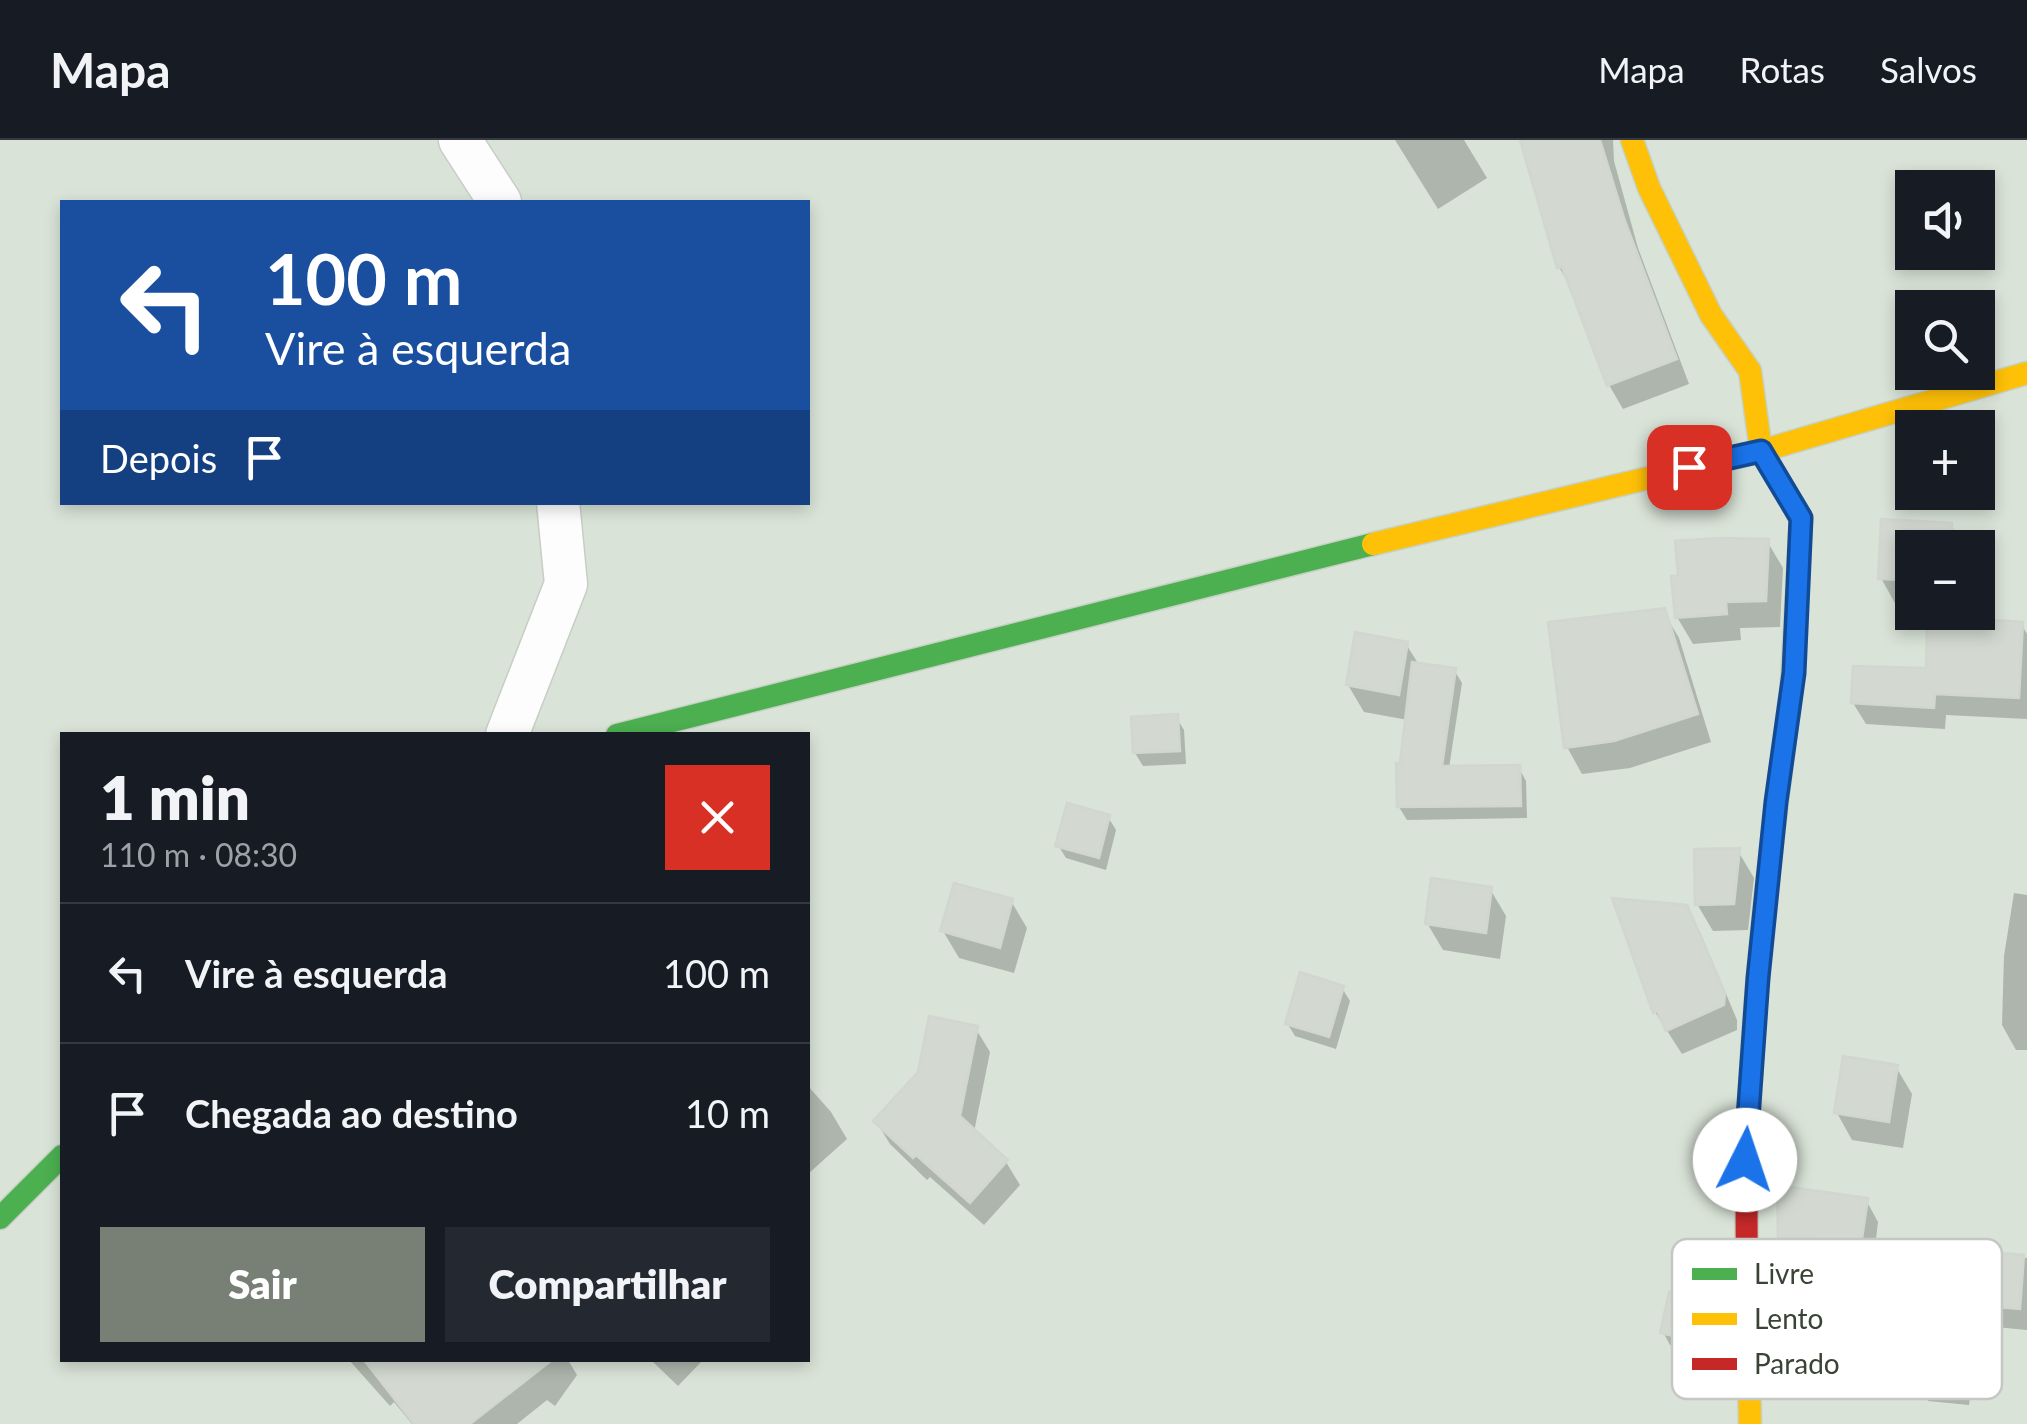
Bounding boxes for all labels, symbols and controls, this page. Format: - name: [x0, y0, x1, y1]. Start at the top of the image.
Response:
- text: Mapa: [50, 41, 171, 98]
- text: Mapa: [1598, 48, 1685, 90]
- text: Rotas: [1740, 48, 1825, 90]
- text: Salvos: [1880, 48, 1977, 90]
- map controls: [1895, 170, 1995, 630]
- button: sound: [1895, 170, 1995, 270]
- text: 100 m: [265, 236, 462, 320]
- icon: left: [100, 240, 230, 370]
- button: search: [1895, 290, 1995, 390]
- text: Vire à esquerda: [265, 321, 571, 375]
- button: +: [1895, 410, 1995, 510]
- pin: [1647, 425, 1732, 510]
- icon: arrive: [237, 430, 292, 485]
- text: Depois: [100, 435, 217, 481]
- icon: arrive: [1662, 440, 1717, 495]
- button: −: [1895, 530, 1995, 630]
- text: 1 min: [100, 761, 250, 833]
- button: close: [665, 765, 770, 870]
- text: 110 m · 08:30: [100, 835, 297, 874]
- icon: left: [100, 946, 155, 1001]
- text: Vire à esquerda: [185, 950, 448, 996]
- text: 100 m: [663, 950, 770, 996]
- icon: arrive: [100, 1086, 155, 1141]
- text: Chegada ao destino: [185, 1090, 518, 1136]
- text: 10 m: [685, 1090, 770, 1136]
- position arrow: [1693, 1108, 1797, 1212]
- button: Sair: [100, 1227, 425, 1342]
- button: Compartilhar: [445, 1227, 770, 1342]
- legend: [1672, 1239, 2002, 1399]
- text: Livre: [1754, 1256, 1814, 1290]
- text: Lento: [1754, 1301, 1823, 1335]
- text: Parado: [1754, 1346, 1840, 1380]

